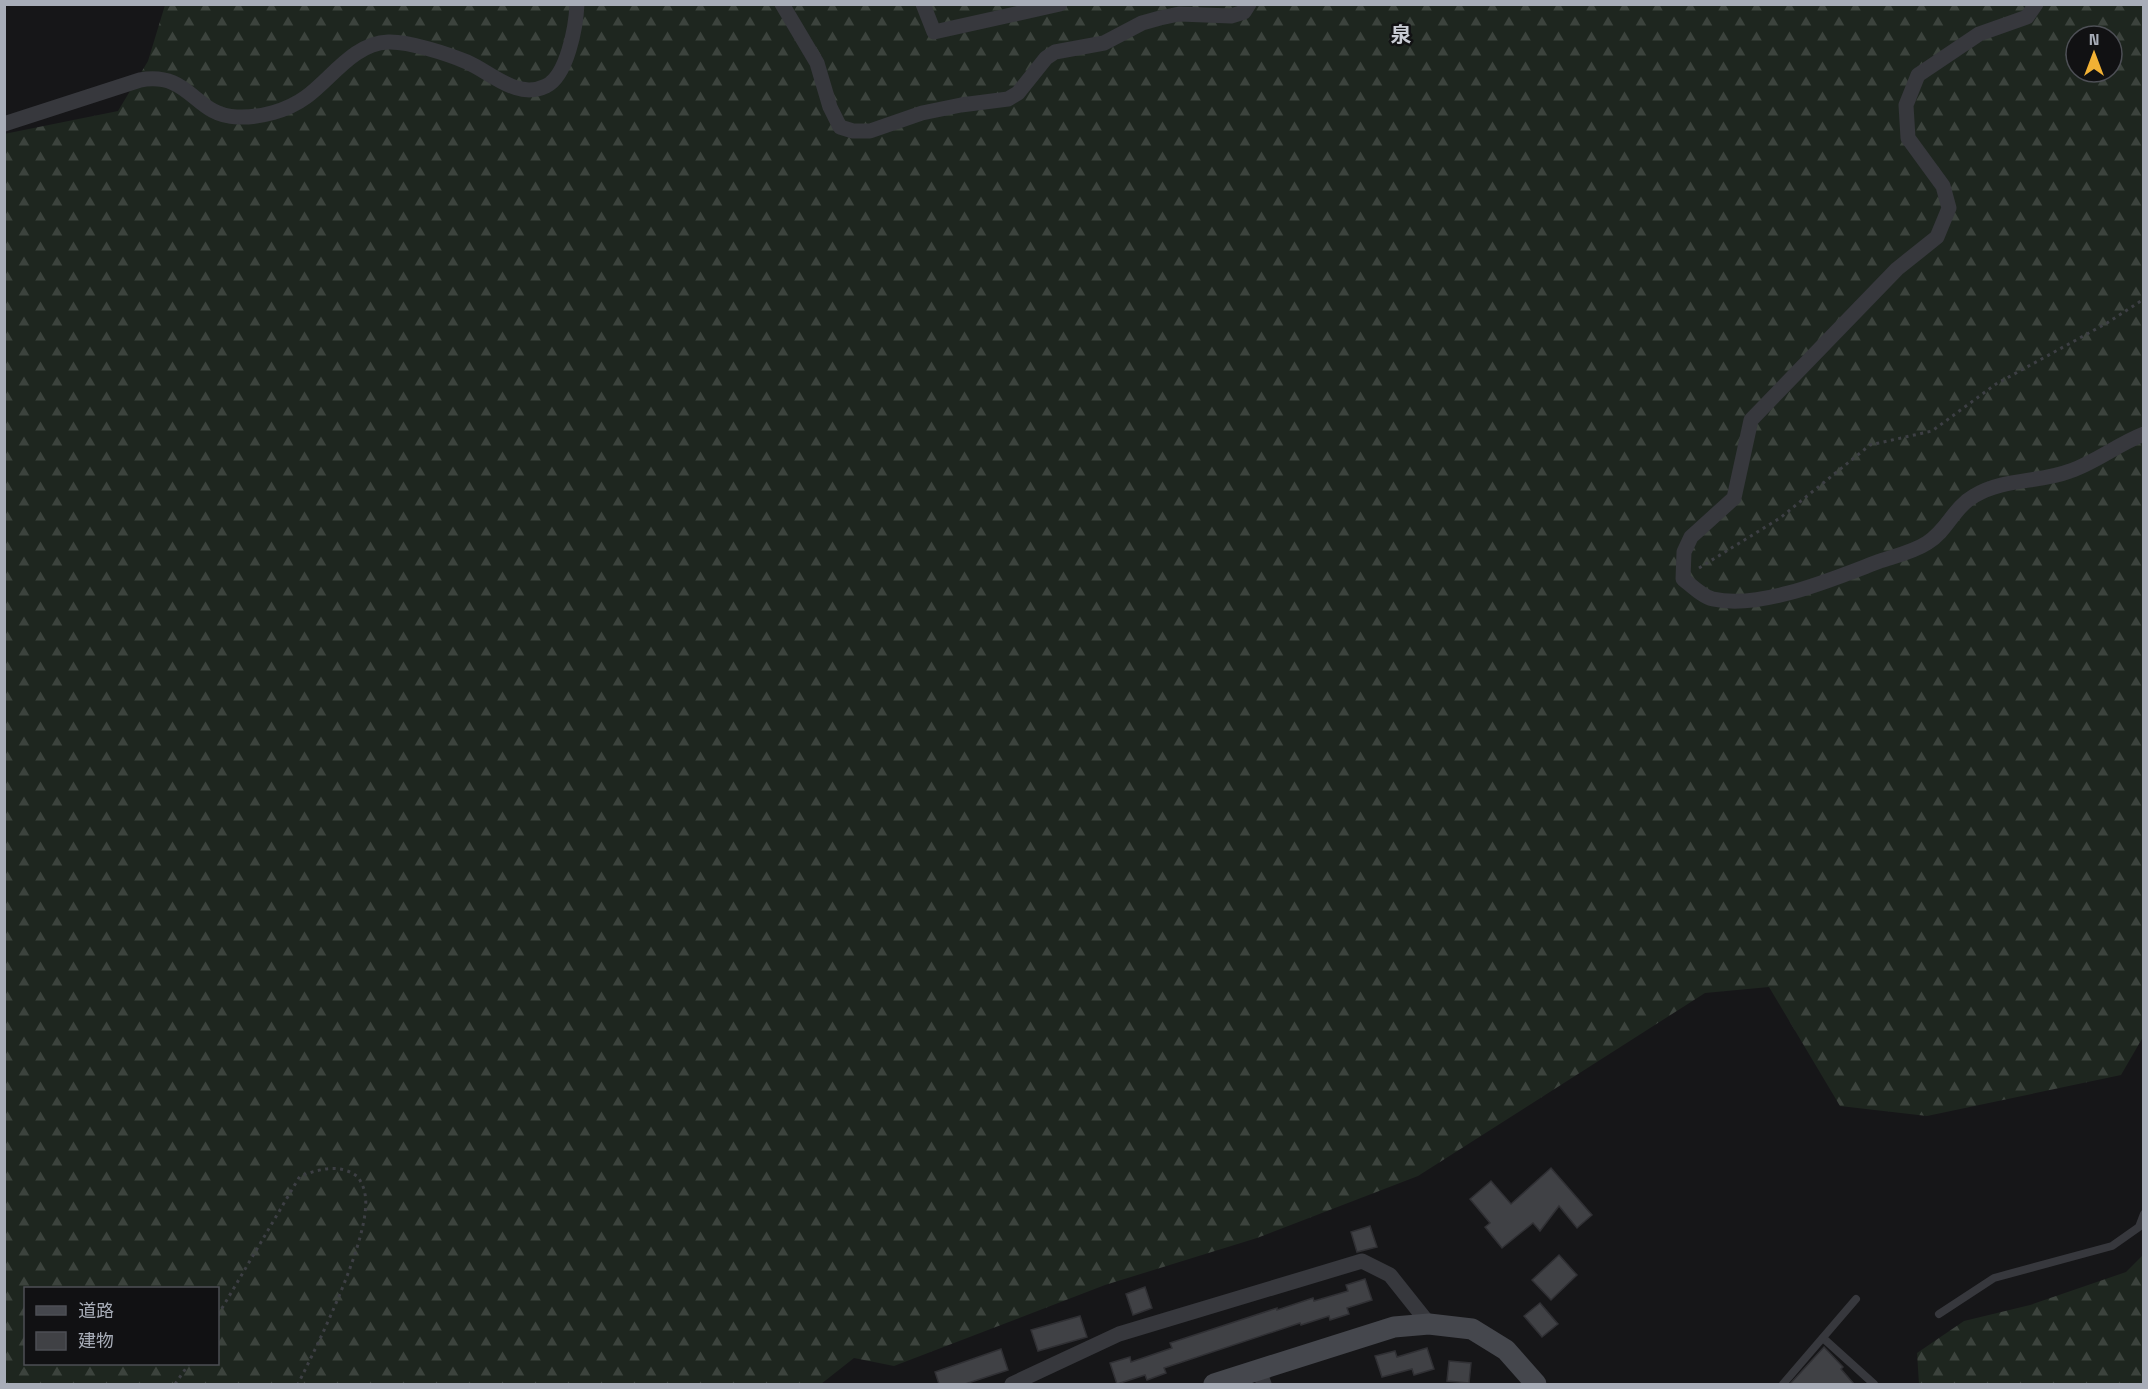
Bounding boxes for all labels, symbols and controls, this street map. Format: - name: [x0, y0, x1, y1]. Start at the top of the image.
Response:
- district label: 泉: [1391, 21, 1412, 48]
- north arrow: [2064, 24, 2124, 84]
- text: N: [2089, 29, 2099, 50]
- legend: [24, 1287, 219, 1365]
- text: 道路: [78, 1299, 114, 1322]
- text: 建物: [78, 1329, 114, 1352]

